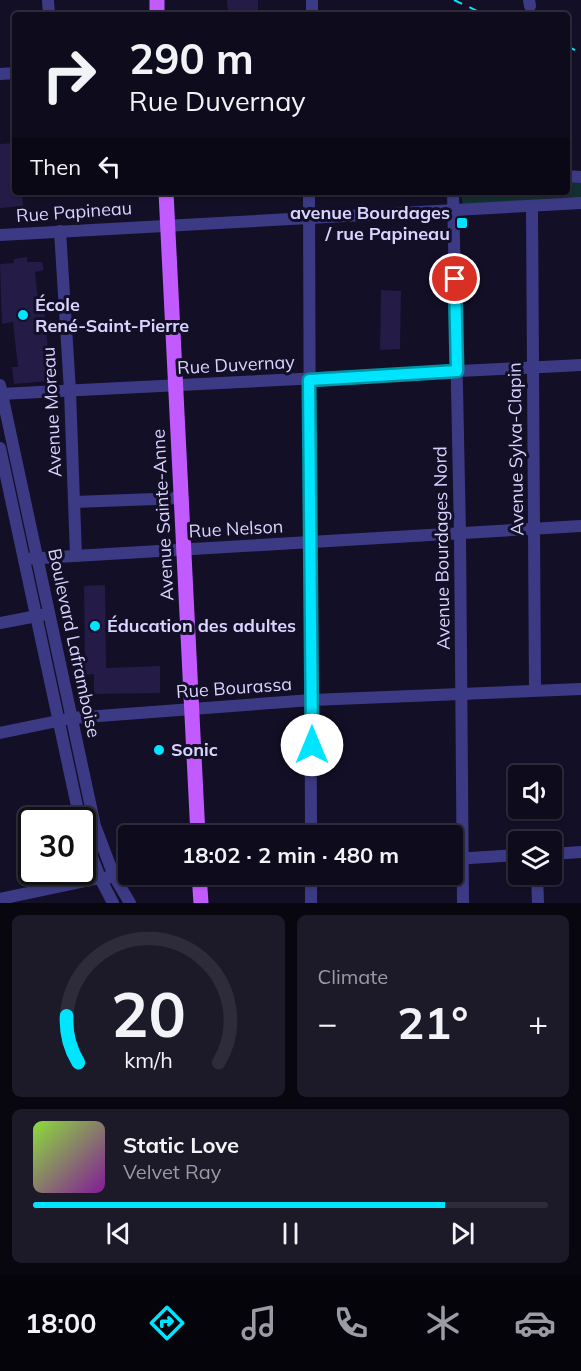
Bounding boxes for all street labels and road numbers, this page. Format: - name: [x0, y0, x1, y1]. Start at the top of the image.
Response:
- street label: Rue Papineau: [15, 196, 133, 227]
- street label: Avenue Moreau: [37, 346, 66, 478]
- street label: Rue Duvernay: [177, 350, 296, 379]
- street label: Avenue Sylva-Clapin: [502, 362, 529, 536]
- street label: Avenue Sainte-Anne: [147, 429, 178, 601]
- street label: Avenue Bourdages Nord: [428, 446, 455, 650]
- street label: Rue Nelson: [188, 515, 284, 542]
- street label: Boulevard Laframboise: [43, 546, 106, 740]
- street label: Rue Bourassa: [175, 672, 293, 703]

